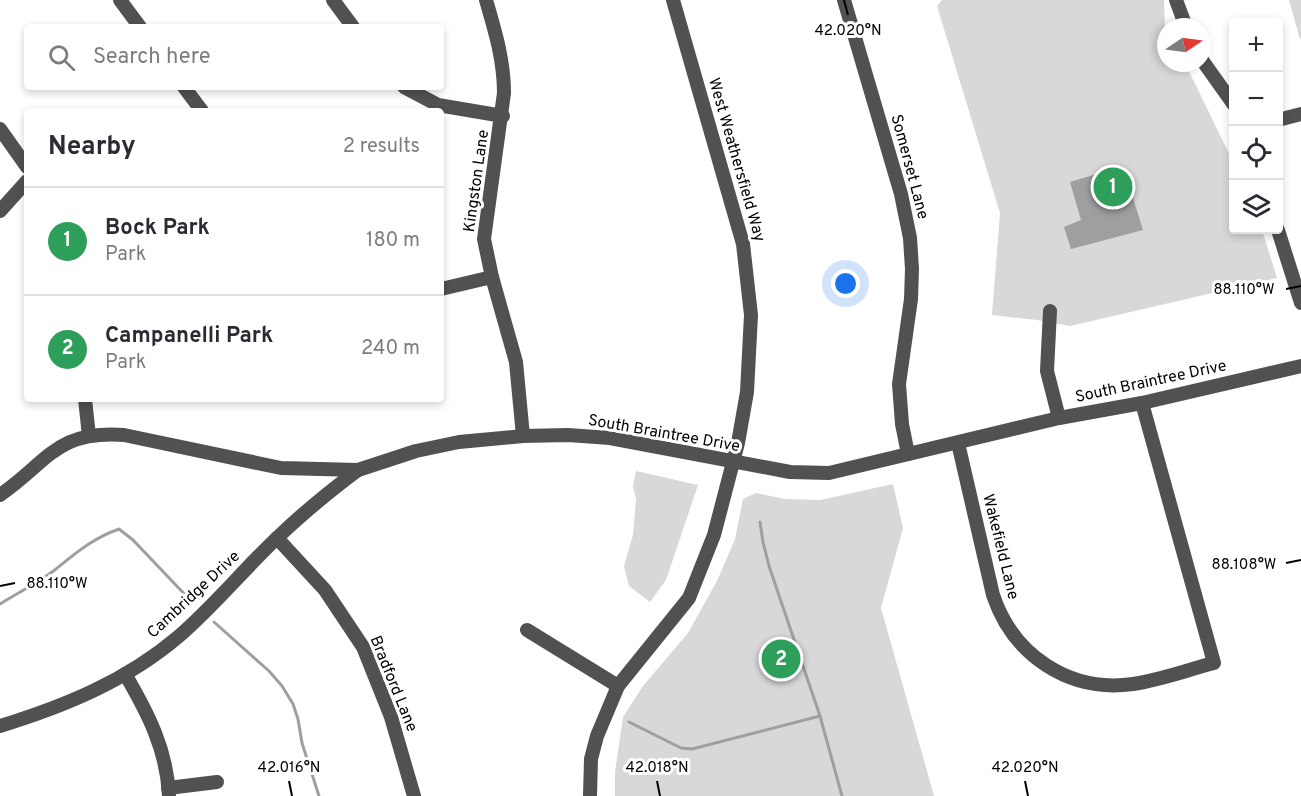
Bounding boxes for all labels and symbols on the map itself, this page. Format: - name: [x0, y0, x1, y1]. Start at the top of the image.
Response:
- north arrow: [1157, 18, 1211, 72]
- text: 42.020°N: [814, 22, 882, 41]
- street label: West Weathersfield Way: [703, 76, 769, 244]
- street label: Somerset Lane: [885, 112, 933, 222]
- street label: Kingston Lane: [460, 129, 494, 233]
- pin: 1: [1094, 164, 1132, 210]
- your location: [831, 269, 860, 298]
- text: 88.110°W: [1213, 281, 1275, 300]
- street label: South Braintree Drive: [1074, 356, 1228, 408]
- street label: South Braintree Drive: [587, 411, 741, 457]
- street label: Wakefield Lane: [977, 492, 1023, 602]
- street label: Cambridge Drive: [143, 547, 245, 643]
- text: 88.108°W: [1212, 556, 1276, 575]
- text: 88.110°W: [26, 575, 88, 594]
- street label: Bradford Lane: [365, 633, 421, 735]
- pin: 2: [762, 636, 800, 682]
- text: 42.016°N: [258, 759, 320, 778]
- text: 42.018°N: [625, 759, 689, 778]
- text: 42.020°N: [991, 759, 1059, 778]

